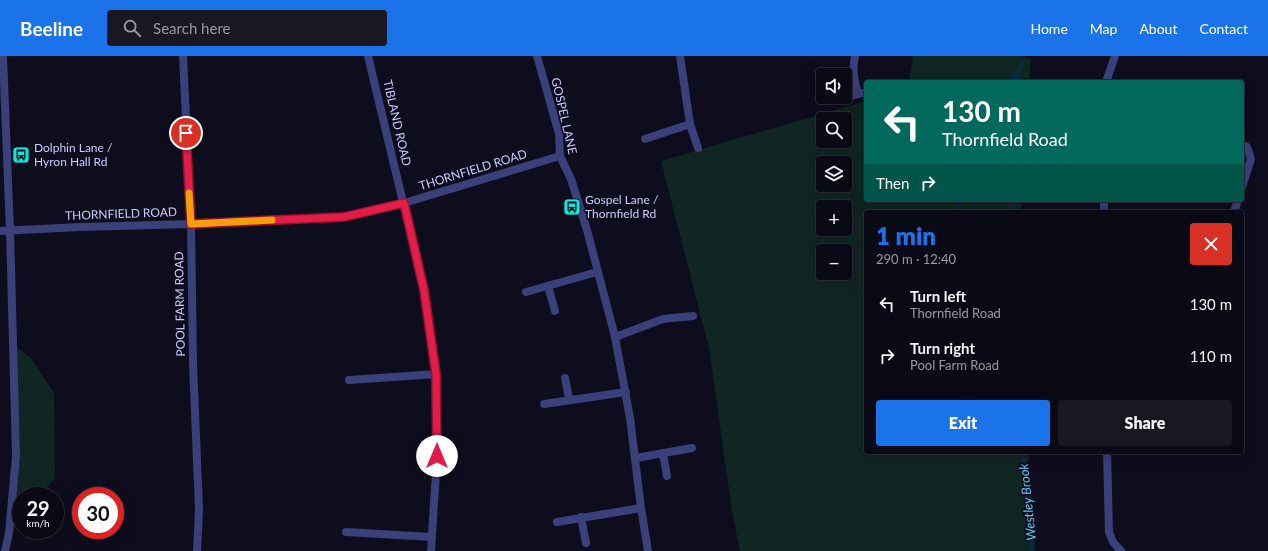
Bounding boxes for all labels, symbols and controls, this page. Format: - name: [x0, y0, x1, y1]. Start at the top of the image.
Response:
- search box: [107, 10, 387, 46]
- text: Beeline: [20, 17, 83, 40]
- icon: search: [121, 17, 143, 39]
- text: Search here: [153, 19, 230, 37]
- text: Home: [1030, 20, 1068, 37]
- text: Map: [1090, 20, 1117, 37]
- text: About: [1139, 20, 1177, 37]
- text: Contact: [1199, 20, 1248, 37]
- map controls: [816, 68, 852, 280]
- button: sound: [816, 68, 852, 104]
- street label: GOSPEL LANE: [548, 76, 581, 156]
- street label: TIBLAND ROAD: [380, 78, 415, 167]
- text: 130 m: [942, 94, 1021, 128]
- icon: left: [876, 96, 928, 148]
- button: search: [816, 112, 852, 148]
- pin: [169, 116, 203, 150]
- icon: arrive: [175, 122, 197, 144]
- text: Thornfield Road: [942, 128, 1068, 150]
- place label: Dolphin Lane / Hyron Hall Rd: [34, 140, 113, 169]
- bus stop icon: Dolphin Lane / Hyron Hall Rd: [11, 145, 31, 165]
- street label: THORNFIELD ROAD: [417, 146, 529, 193]
- button: layers: [816, 156, 852, 192]
- icon: right: [917, 172, 939, 194]
- text: Then: [876, 174, 909, 192]
- place label: Gospel Lane / Thornfield Rd: [585, 192, 659, 221]
- bus stop icon: Gospel Lane / Thornfield Rd: [562, 197, 582, 217]
- button: +: [816, 200, 852, 236]
- street label: THORNFIELD ROAD: [65, 204, 177, 223]
- text: 1 min: [876, 221, 936, 250]
- button: close: [1190, 223, 1232, 265]
- button: −: [816, 244, 852, 280]
- street label: POOL FARM ROAD: [171, 251, 188, 357]
- text: 290 m · 12:40: [876, 251, 956, 267]
- text: Turn left: [910, 287, 966, 305]
- icon: left: [876, 293, 898, 315]
- text: 130 m: [1190, 295, 1232, 313]
- text: Thornfield Road: [910, 305, 1001, 321]
- text: Turn right: [910, 339, 975, 357]
- icon: right: [876, 345, 898, 367]
- text: 110 m: [1190, 347, 1232, 365]
- text: Pool Farm Road: [910, 357, 999, 373]
- button: Exit: [876, 400, 1050, 446]
- button: Share: [1058, 400, 1232, 446]
- position arrow: [416, 435, 458, 477]
- water label: Westley Brook: [1015, 462, 1039, 541]
- speed limit sign: 30: [72, 487, 124, 539]
- text: 29: [26, 496, 50, 520]
- text: km/h: [26, 517, 50, 529]

